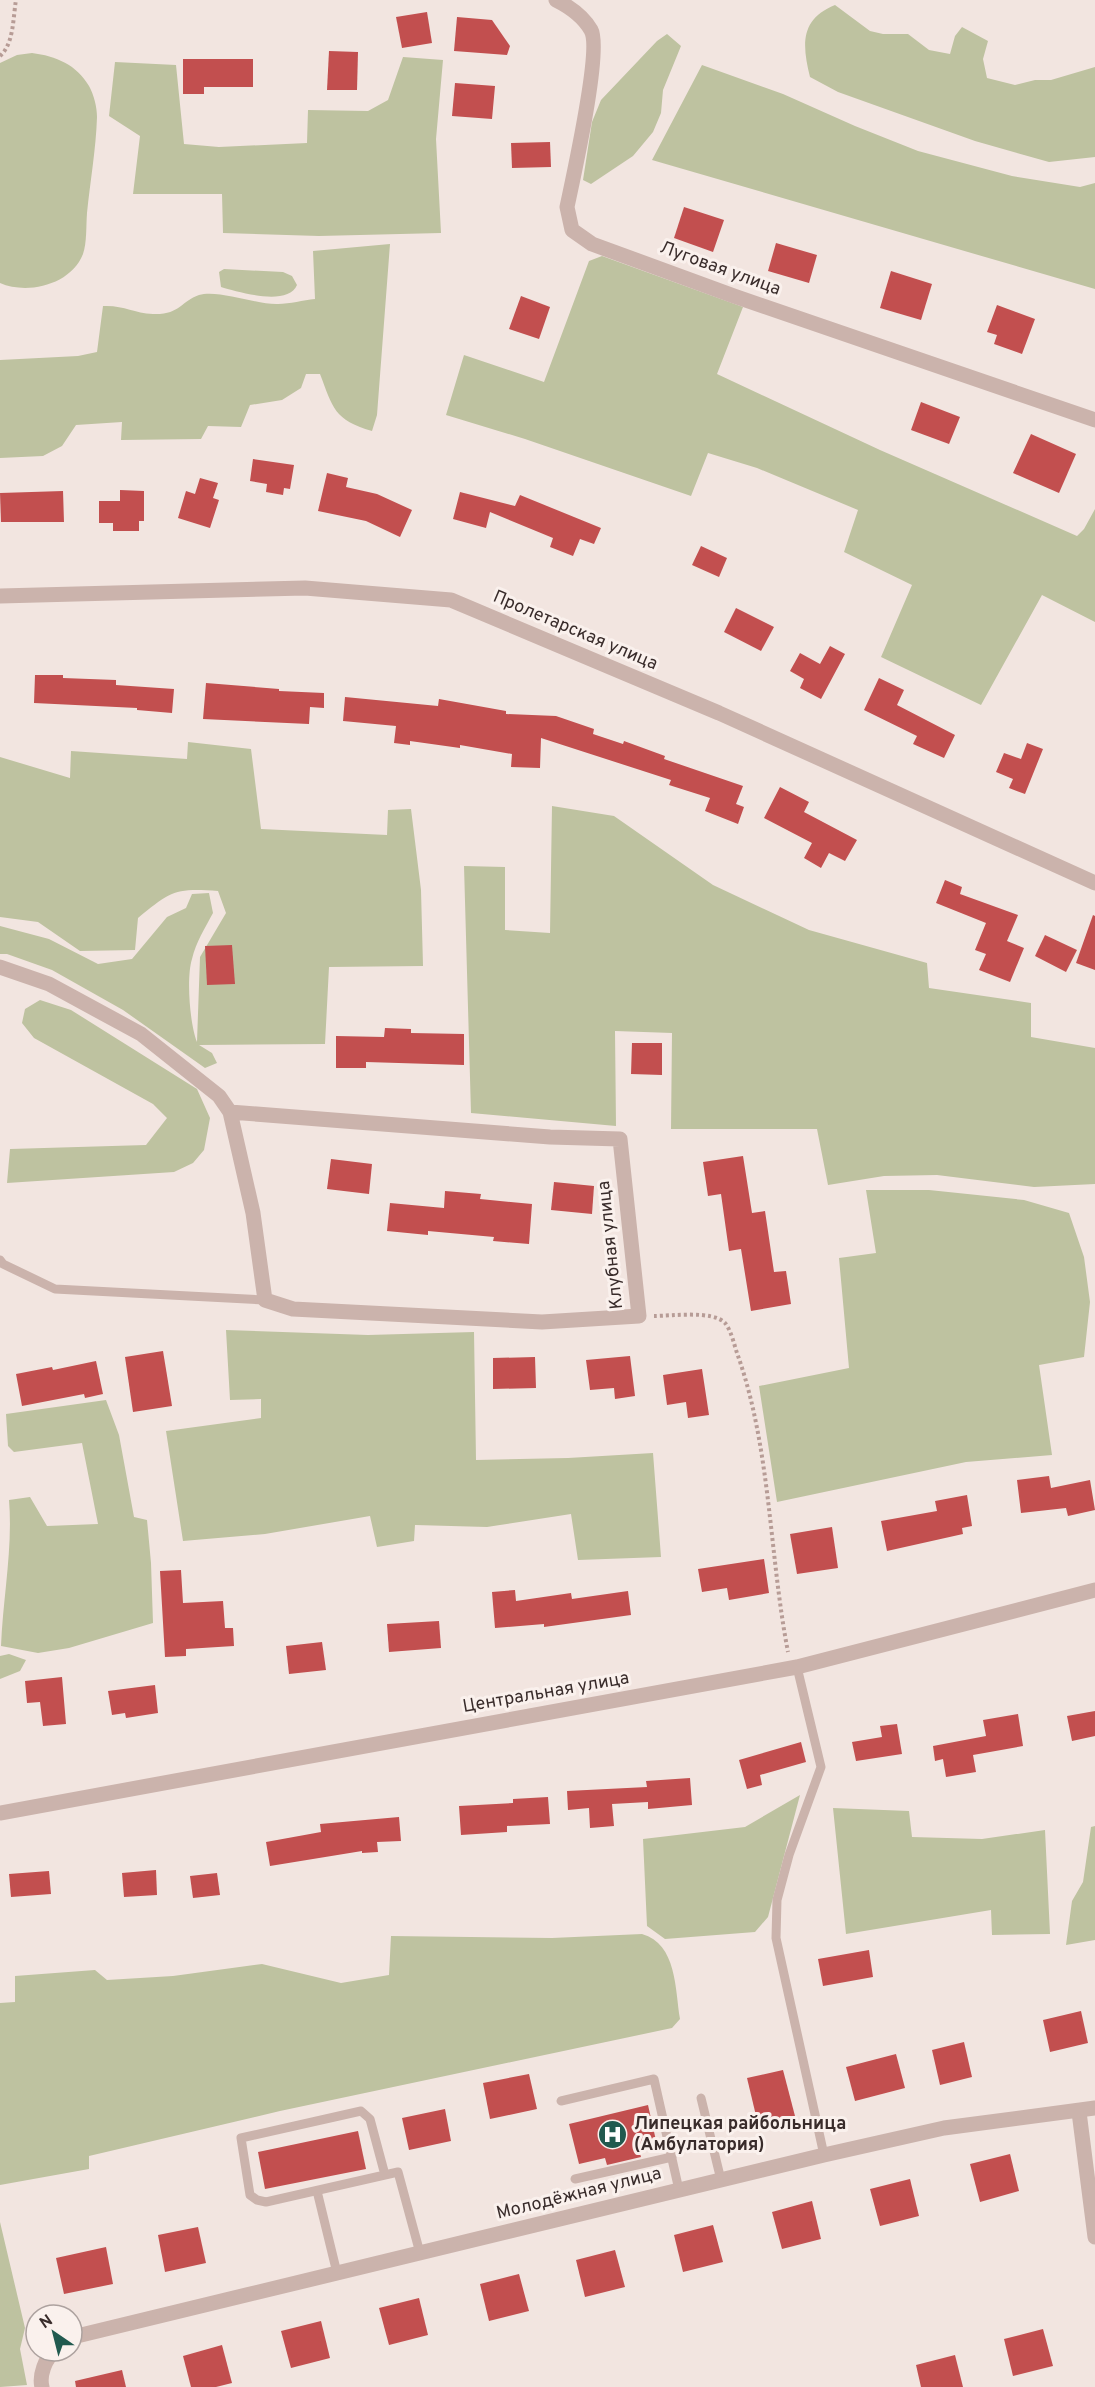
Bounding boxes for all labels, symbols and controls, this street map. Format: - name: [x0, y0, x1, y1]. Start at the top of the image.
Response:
- street label: Луговая улица: [656, 236, 784, 302]
- street label: Пролетарская улица: [489, 586, 661, 676]
- street label: Клубная улица: [593, 1180, 629, 1310]
- street label: Центральная улица: [461, 1667, 631, 1719]
- place label: Липецкая райбольница (Амбулатория): [634, 2113, 846, 2157]
- hospital icon: Липецкая райбольница (Амбулатория): [597, 2118, 629, 2150]
- street label: Молодёжная улица: [494, 2162, 664, 2226]
- north arrow: [24, 2303, 84, 2363]
- text: N: [36, 2311, 57, 2334]

